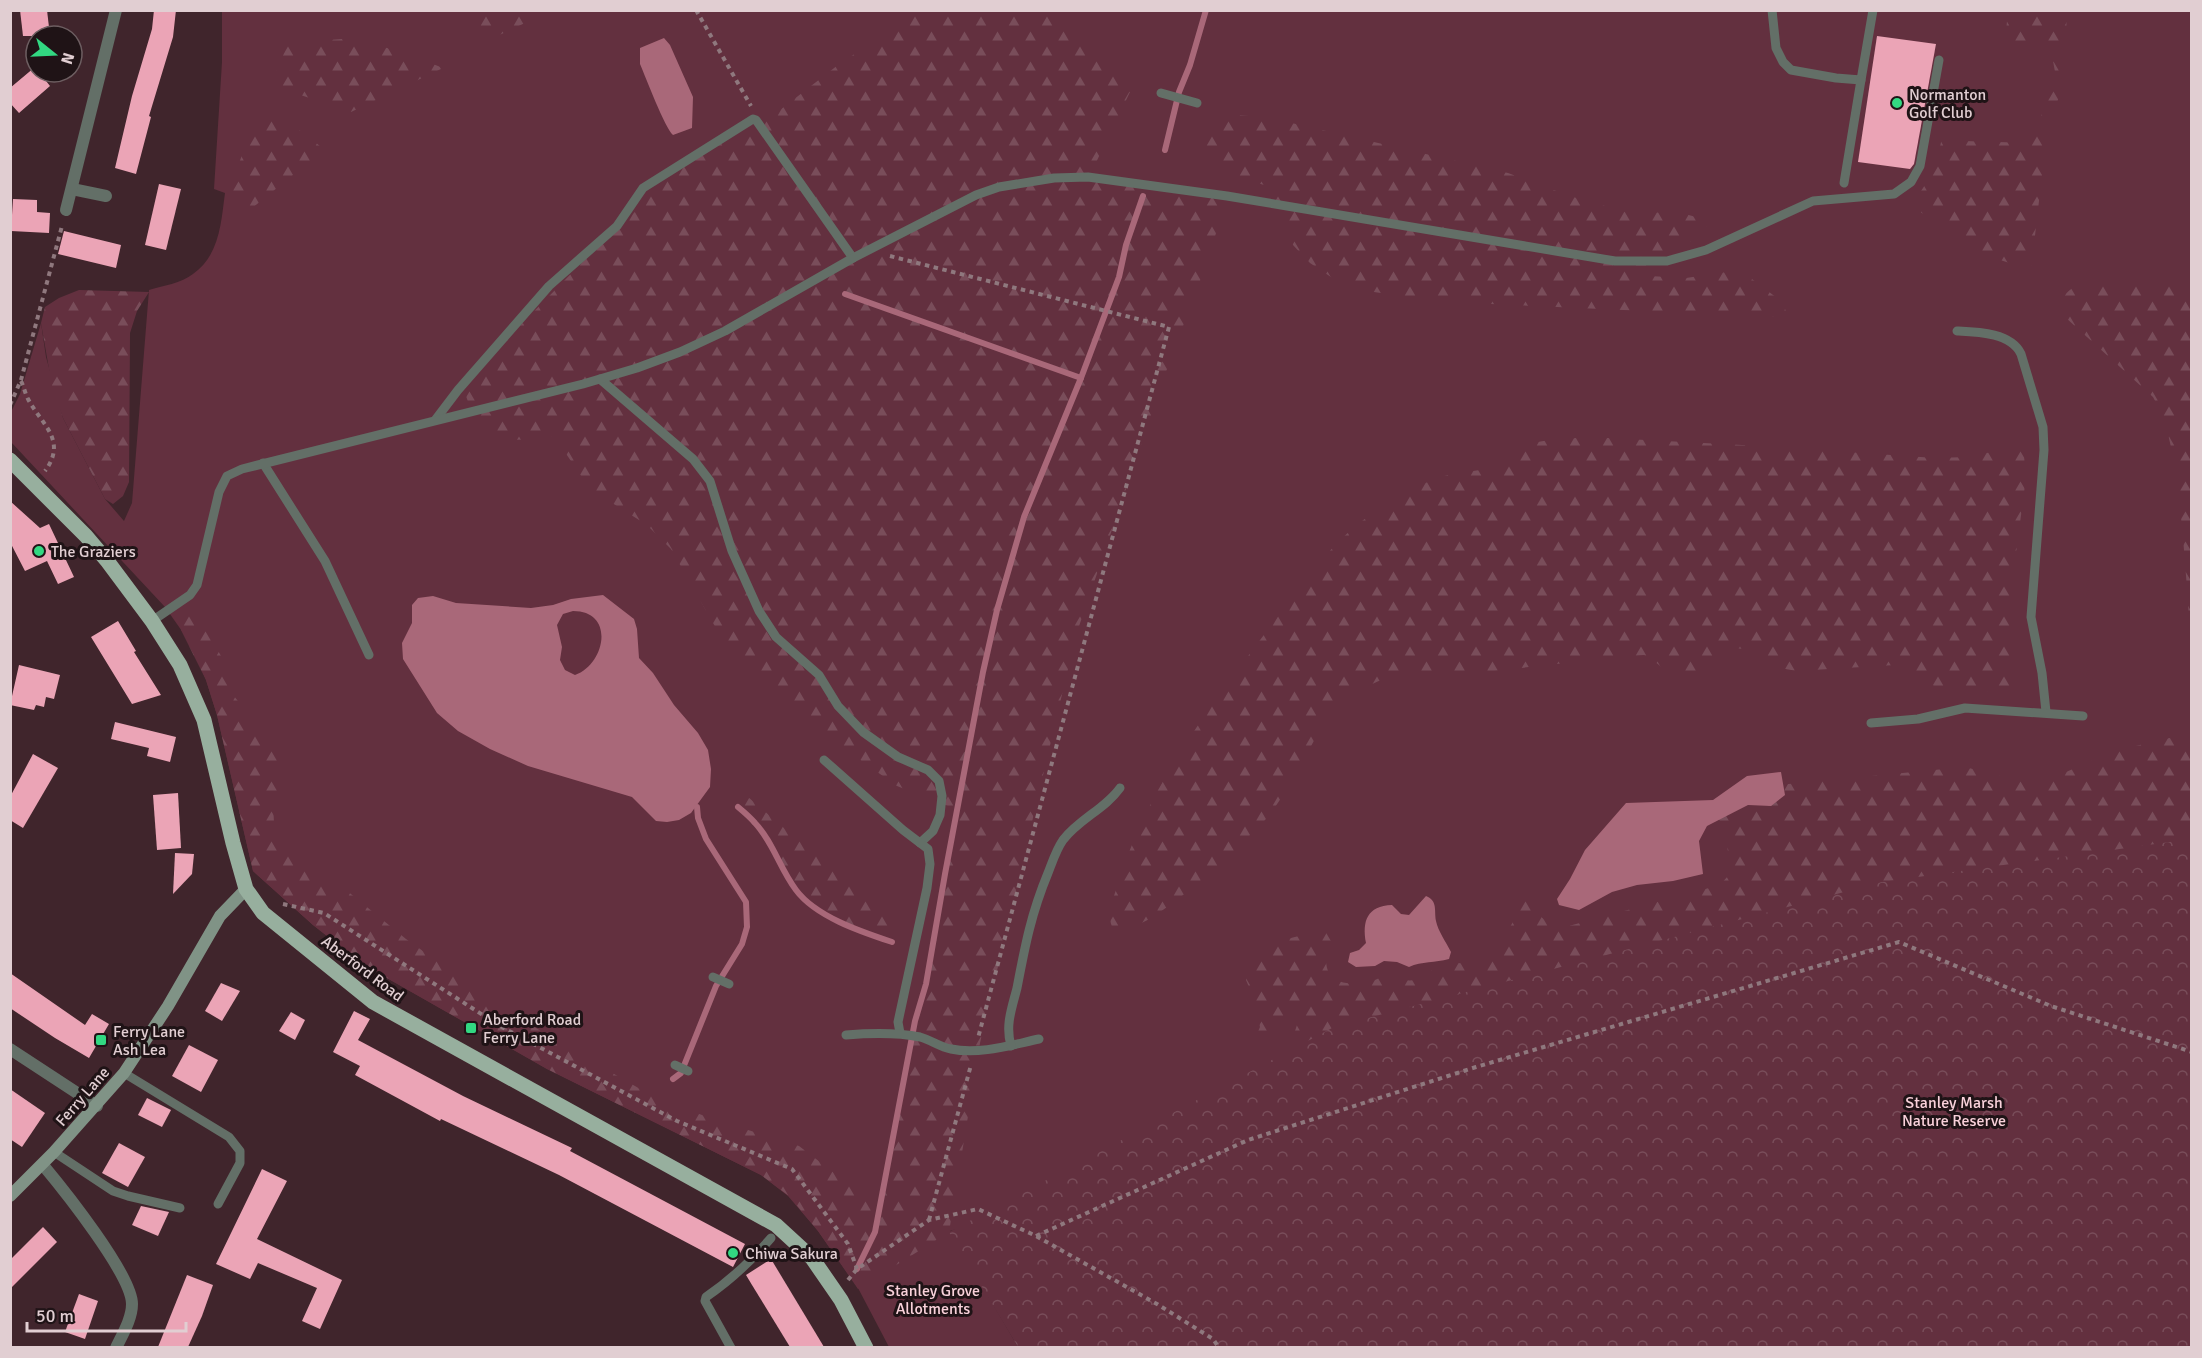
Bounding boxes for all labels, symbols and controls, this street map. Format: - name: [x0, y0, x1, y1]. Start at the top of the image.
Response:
- north arrow: [24, 24, 84, 84]
- text: N: [56, 50, 79, 67]
- place label: Normanton Golf Club: [1909, 85, 1986, 123]
- marker: Normanton Golf Club: [1890, 96, 1904, 110]
- place label: The Graziers: [51, 542, 136, 562]
- marker: The Graziers: [32, 544, 46, 558]
- street label: Aberford Road: [317, 931, 408, 1006]
- place label: Aberford Road Ferry Lane: [483, 1010, 581, 1048]
- marker: Aberford Road Ferry Lane: [464, 1021, 478, 1035]
- place label: Ferry Lane Ash Lea: [113, 1022, 185, 1060]
- marker: Ferry Lane Ash Lea: [94, 1033, 108, 1047]
- street label: Ferry Lane: [52, 1063, 114, 1130]
- park label: Stanley Marsh Nature Reserve: [1902, 1093, 2006, 1131]
- place label: Chiwa Sakura: [745, 1244, 838, 1264]
- marker: Chiwa Sakura: [726, 1246, 740, 1260]
- park label: Stanley Grove Allotments: [886, 1281, 980, 1319]
- scale bar: [27, 1295, 186, 1333]
- text: 50 m: [36, 1305, 74, 1327]

